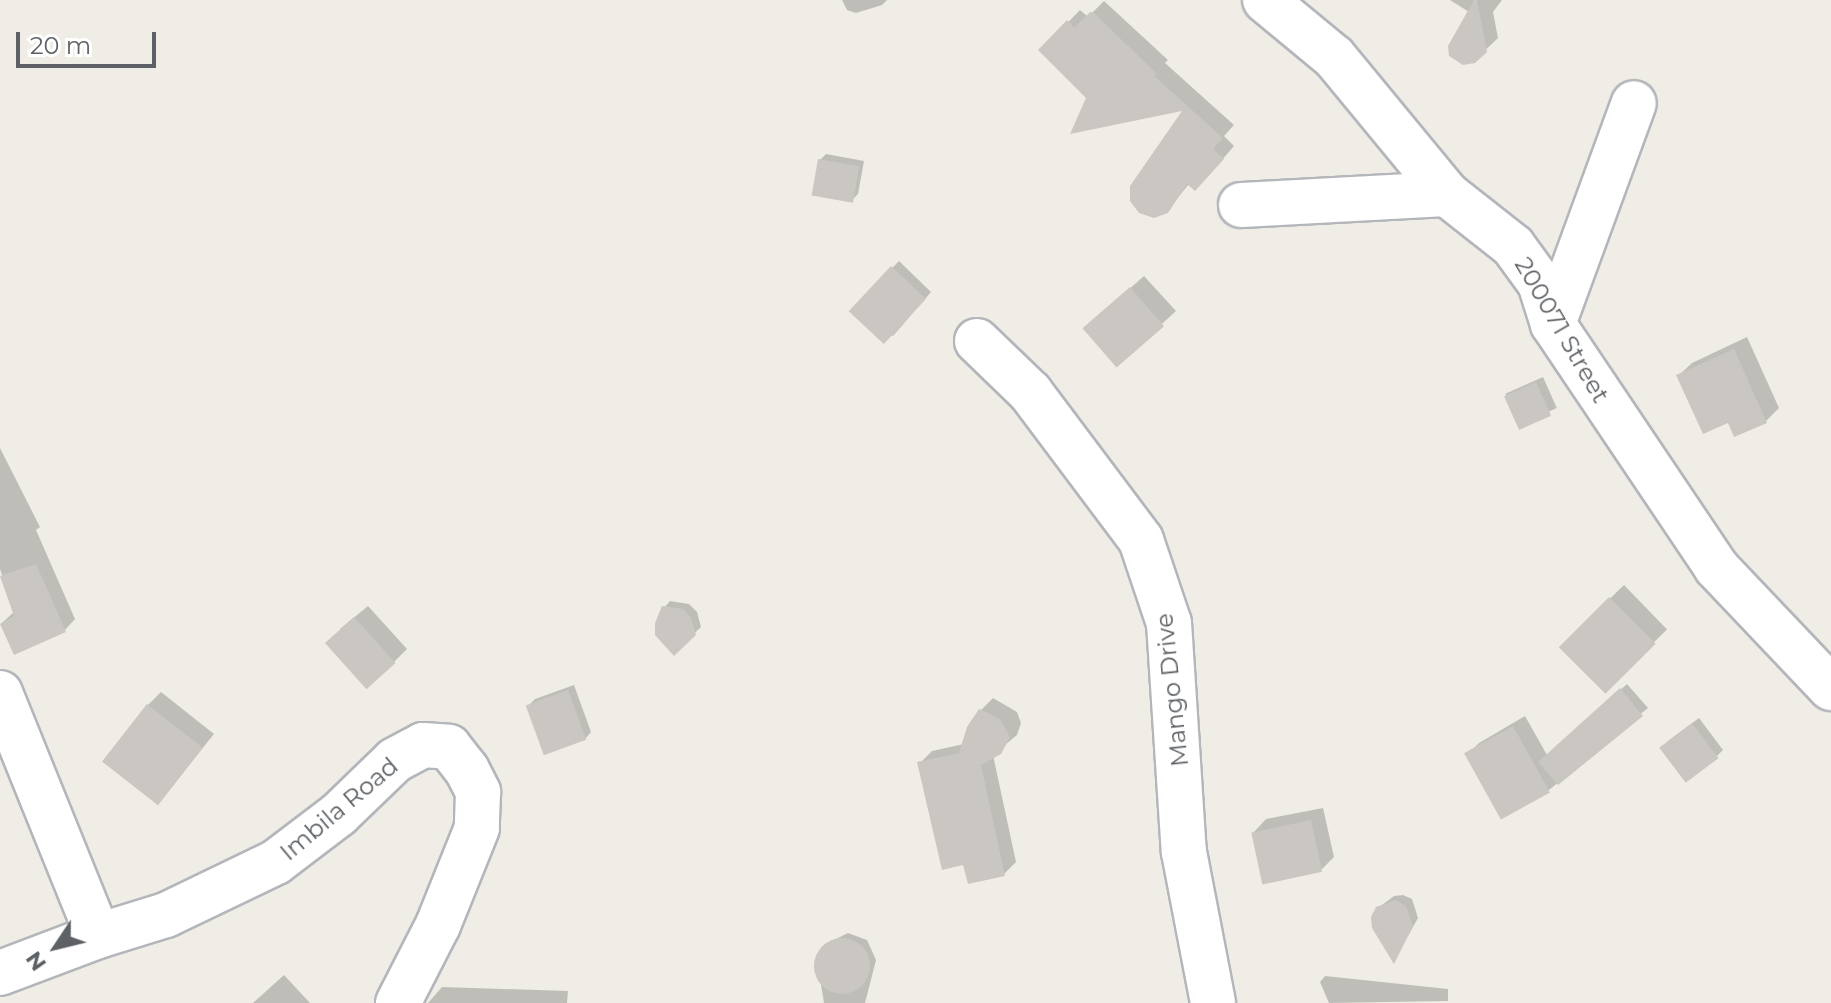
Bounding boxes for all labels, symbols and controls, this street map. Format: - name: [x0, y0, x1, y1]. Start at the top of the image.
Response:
- scale bar: [20, 16, 160, 66]
- text: 20 m: [30, 31, 91, 60]
- street label: 200071 Street: [1509, 252, 1615, 408]
- street label: Mango Drive: [1150, 612, 1194, 768]
- street label: Imbila Road: [274, 751, 404, 867]
- north arrow: [16, 907, 96, 987]
- text: N: [20, 946, 52, 976]

